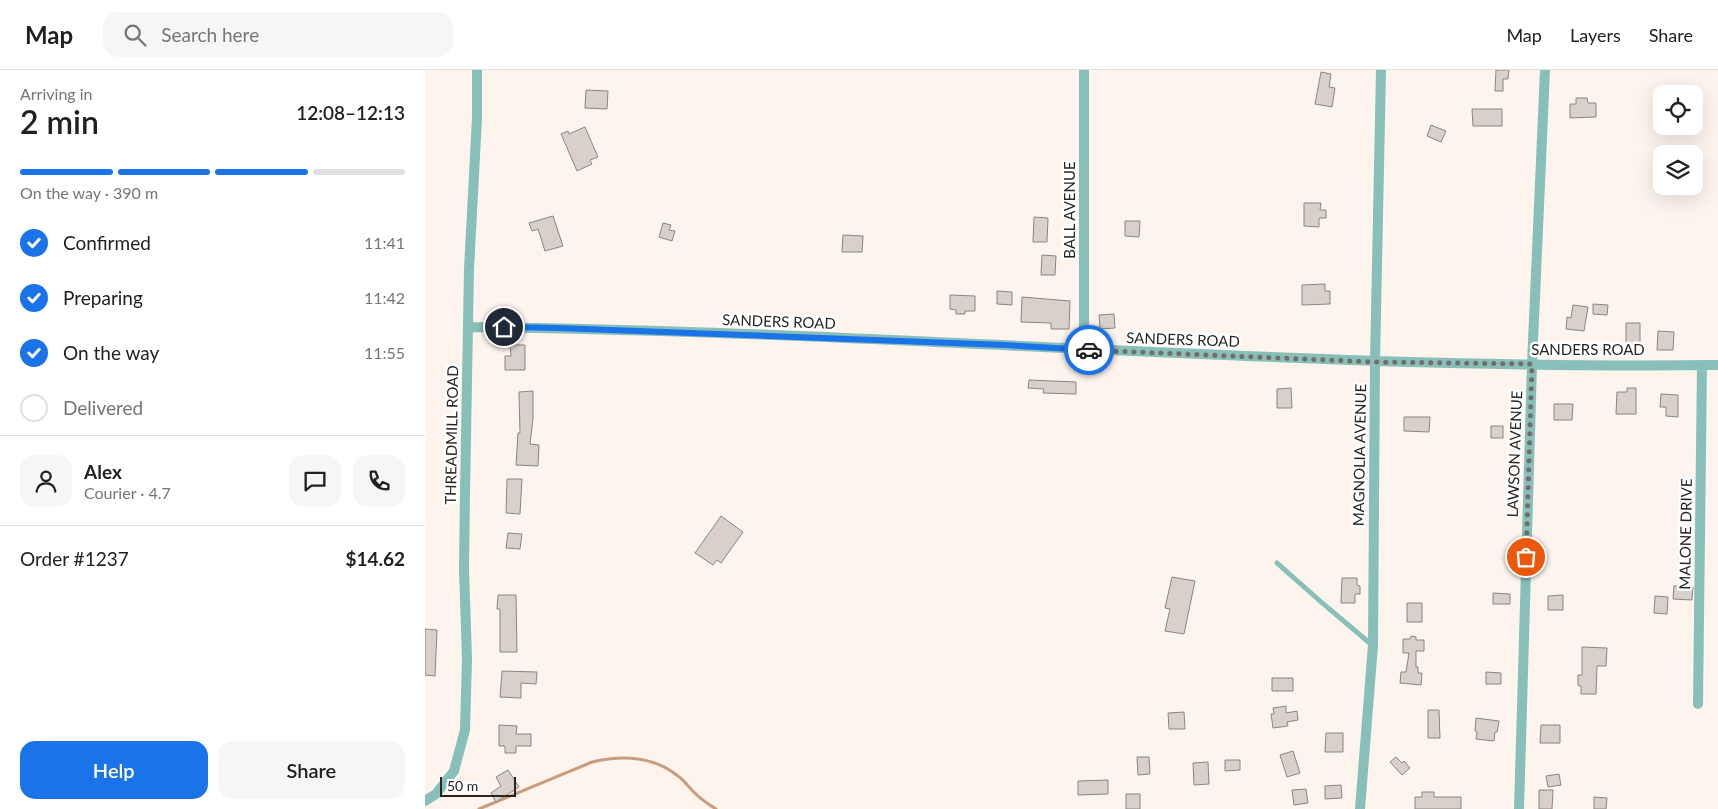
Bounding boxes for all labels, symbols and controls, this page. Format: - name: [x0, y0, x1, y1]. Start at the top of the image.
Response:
- search box: [103, 12, 453, 57]
- text: Map: [25, 20, 73, 49]
- icon: search: [121, 21, 149, 49]
- text: Search here: [161, 23, 259, 46]
- text: Map: [1506, 24, 1542, 46]
- text: Layers: [1570, 24, 1621, 46]
- text: Share: [1649, 24, 1693, 46]
- text: Arriving in: [20, 84, 93, 103]
- map controls: [1653, 85, 1703, 195]
- button: locate: [1653, 85, 1703, 135]
- text: 12:08–12:13: [296, 101, 405, 124]
- text: 2 min: [20, 102, 99, 141]
- button: layers: [1653, 145, 1703, 195]
- street label: BALL AVENUE: [1060, 161, 1078, 259]
- text: On the way · 390 m: [20, 183, 158, 202]
- icon: check: [20, 229, 48, 257]
- text: Confirmed: [63, 231, 151, 254]
- text: 11:41: [364, 233, 405, 252]
- icon: check: [20, 284, 48, 312]
- text: Preparing: [63, 286, 143, 309]
- text: 11:42: [364, 288, 405, 307]
- pin: [483, 306, 525, 348]
- street label: SANDERS ROAD: [722, 310, 836, 332]
- icon: home: [490, 313, 518, 341]
- courier: [1064, 325, 1114, 375]
- street label: SANDERS ROAD: [1126, 328, 1240, 350]
- icon: car: [1075, 336, 1103, 364]
- icon: check: [20, 339, 48, 367]
- street label: SANDERS ROAD: [1531, 340, 1645, 358]
- text: On the way: [63, 341, 159, 364]
- text: 11:55: [364, 343, 405, 362]
- street label: THREADMILL ROAD: [441, 365, 461, 505]
- street label: MAGNOLIA AVENUE: [1349, 384, 1369, 526]
- street label: LAWSON AVENUE: [1503, 390, 1525, 518]
- text: Delivered: [63, 396, 143, 419]
- button: person: [20, 455, 72, 507]
- button: chat: [289, 455, 341, 507]
- button: phone: [353, 455, 405, 507]
- text: Alex: [84, 460, 122, 483]
- street label: MALONE DRIVE: [1675, 478, 1695, 590]
- text: Courier · 4.7: [84, 483, 171, 502]
- pin: [1505, 536, 1547, 578]
- icon: bag: [1512, 543, 1540, 571]
- text: Order #1237: [20, 547, 129, 570]
- text: $14.62: [345, 547, 405, 570]
- button: Help: [20, 741, 208, 799]
- button: Share: [218, 741, 405, 799]
- scale bar: [440, 774, 516, 797]
- text: 50 m: [447, 777, 478, 794]

